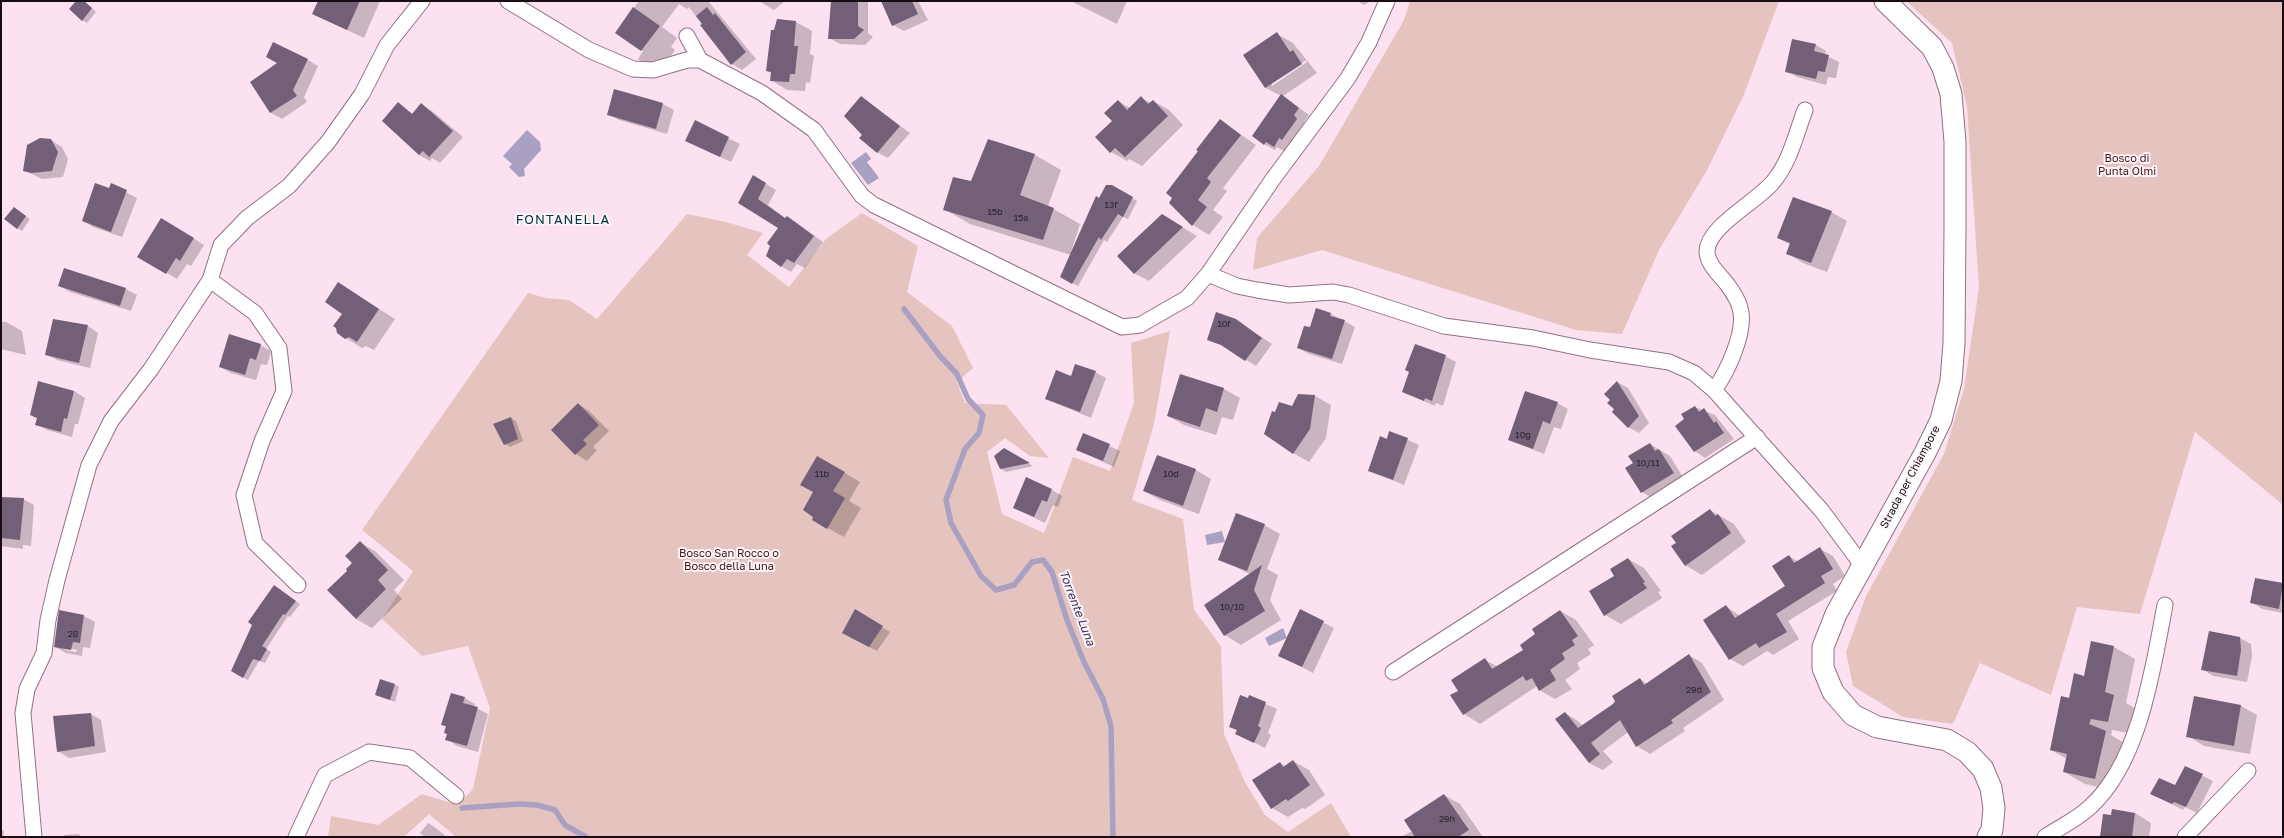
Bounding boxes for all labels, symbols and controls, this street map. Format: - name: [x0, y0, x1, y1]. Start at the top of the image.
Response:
- park label: Bosco di Punta Olmi: [2098, 152, 2156, 178]
- house number: 13f: [1105, 200, 1117, 210]
- house number: 15b: [987, 207, 1003, 217]
- district label: FONTANELLA: [516, 212, 610, 228]
- house number: 15a: [1014, 213, 1028, 223]
- house number: 10f: [1217, 319, 1231, 329]
- street label: Strada per Chiampore: [1877, 423, 1943, 531]
- house number: 10g: [1515, 430, 1531, 440]
- house number: 10/11: [1637, 458, 1659, 468]
- house number: 11b: [815, 469, 829, 479]
- house number: 10d: [1163, 469, 1179, 479]
- park label: Bosco San Rocco o Bosco della Luna: [679, 547, 779, 573]
- water label: Torrente Luna: [1056, 568, 1098, 648]
- house number: 10/10: [1220, 602, 1244, 612]
- house number: 28: [68, 629, 78, 639]
- house number: 29d: [1686, 685, 1702, 695]
- house number: 29h: [1439, 814, 1455, 824]

